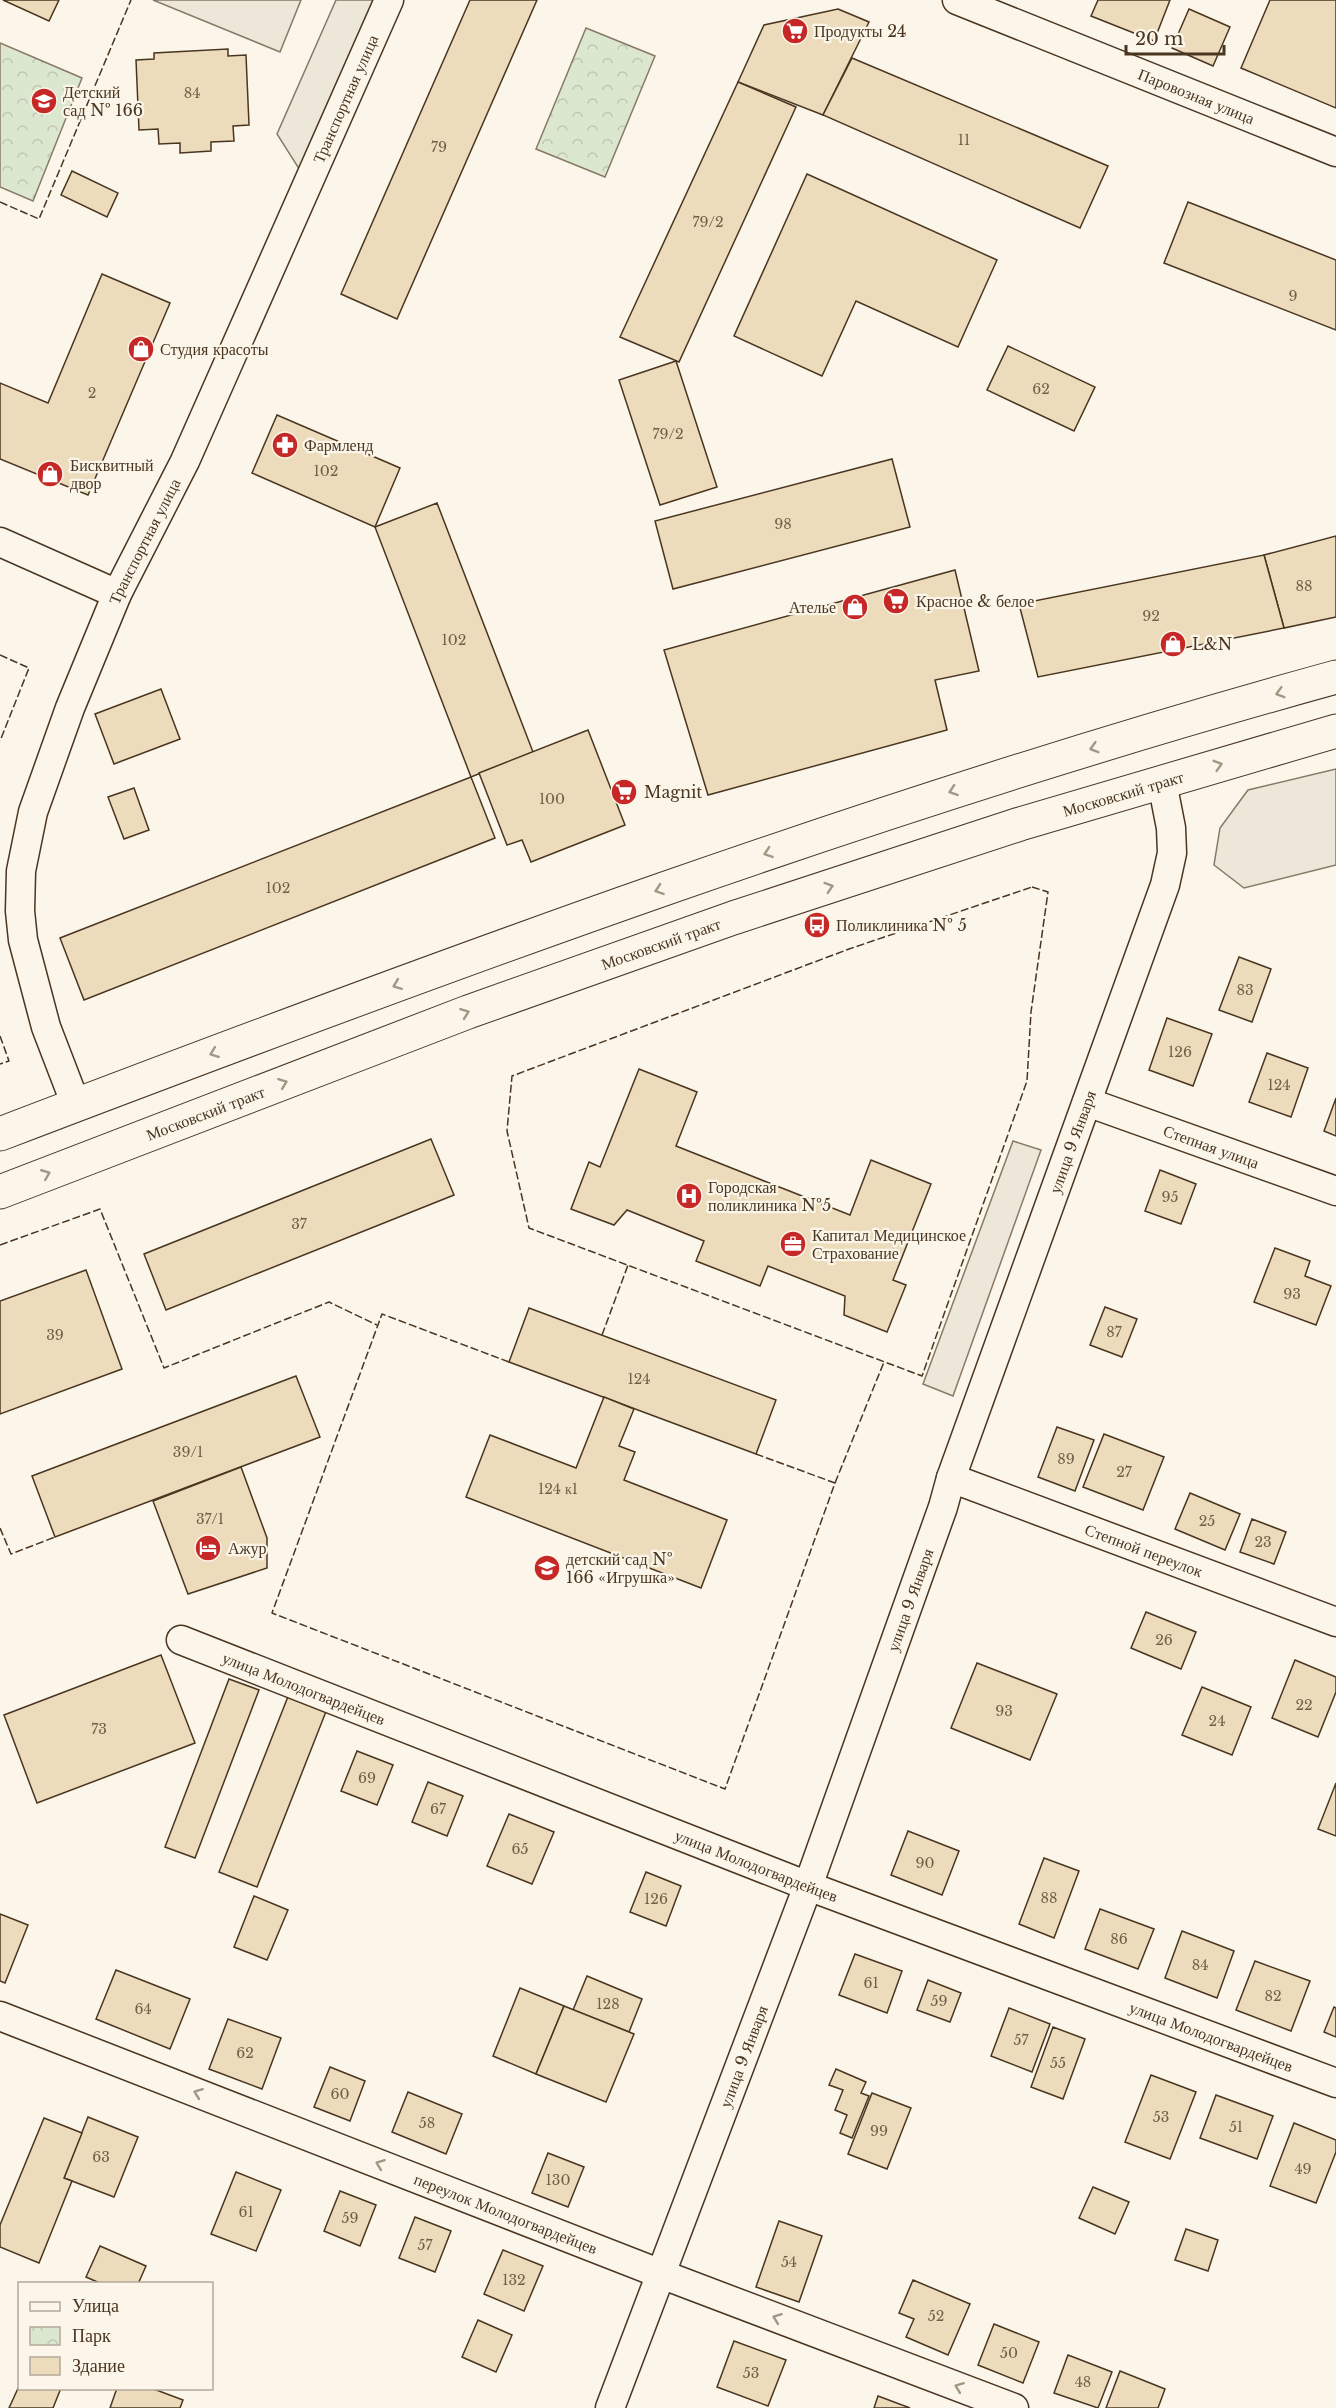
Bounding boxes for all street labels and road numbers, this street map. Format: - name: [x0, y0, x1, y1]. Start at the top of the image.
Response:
- street label: Транспортная улица: [308, 32, 382, 166]
- street label: Паровозная улица: [1135, 64, 1258, 128]
- street label: Транспортная улица: [104, 475, 184, 607]
- street label: Московский тракт: [1060, 766, 1186, 821]
- street label: Московский тракт: [598, 913, 723, 974]
- street label: Московский тракт: [143, 1081, 267, 1145]
- street label: улица 9 Января: [1045, 1087, 1100, 1196]
- street label: Степная улица: [1161, 1120, 1262, 1173]
- street label: Степной переулок: [1082, 1519, 1206, 1581]
- street label: улица 9 Января: [882, 1545, 938, 1654]
- street label: улица Молодогвардейцев: [220, 1647, 389, 1729]
- street label: улица Молодогвардейцев: [672, 1825, 841, 1906]
- street label: улица Молодогвардейцев: [1127, 1997, 1296, 2076]
- street label: улица 9 Января: [715, 2002, 772, 2110]
- street label: переулок Молодогвардейцев: [411, 2169, 601, 2258]

